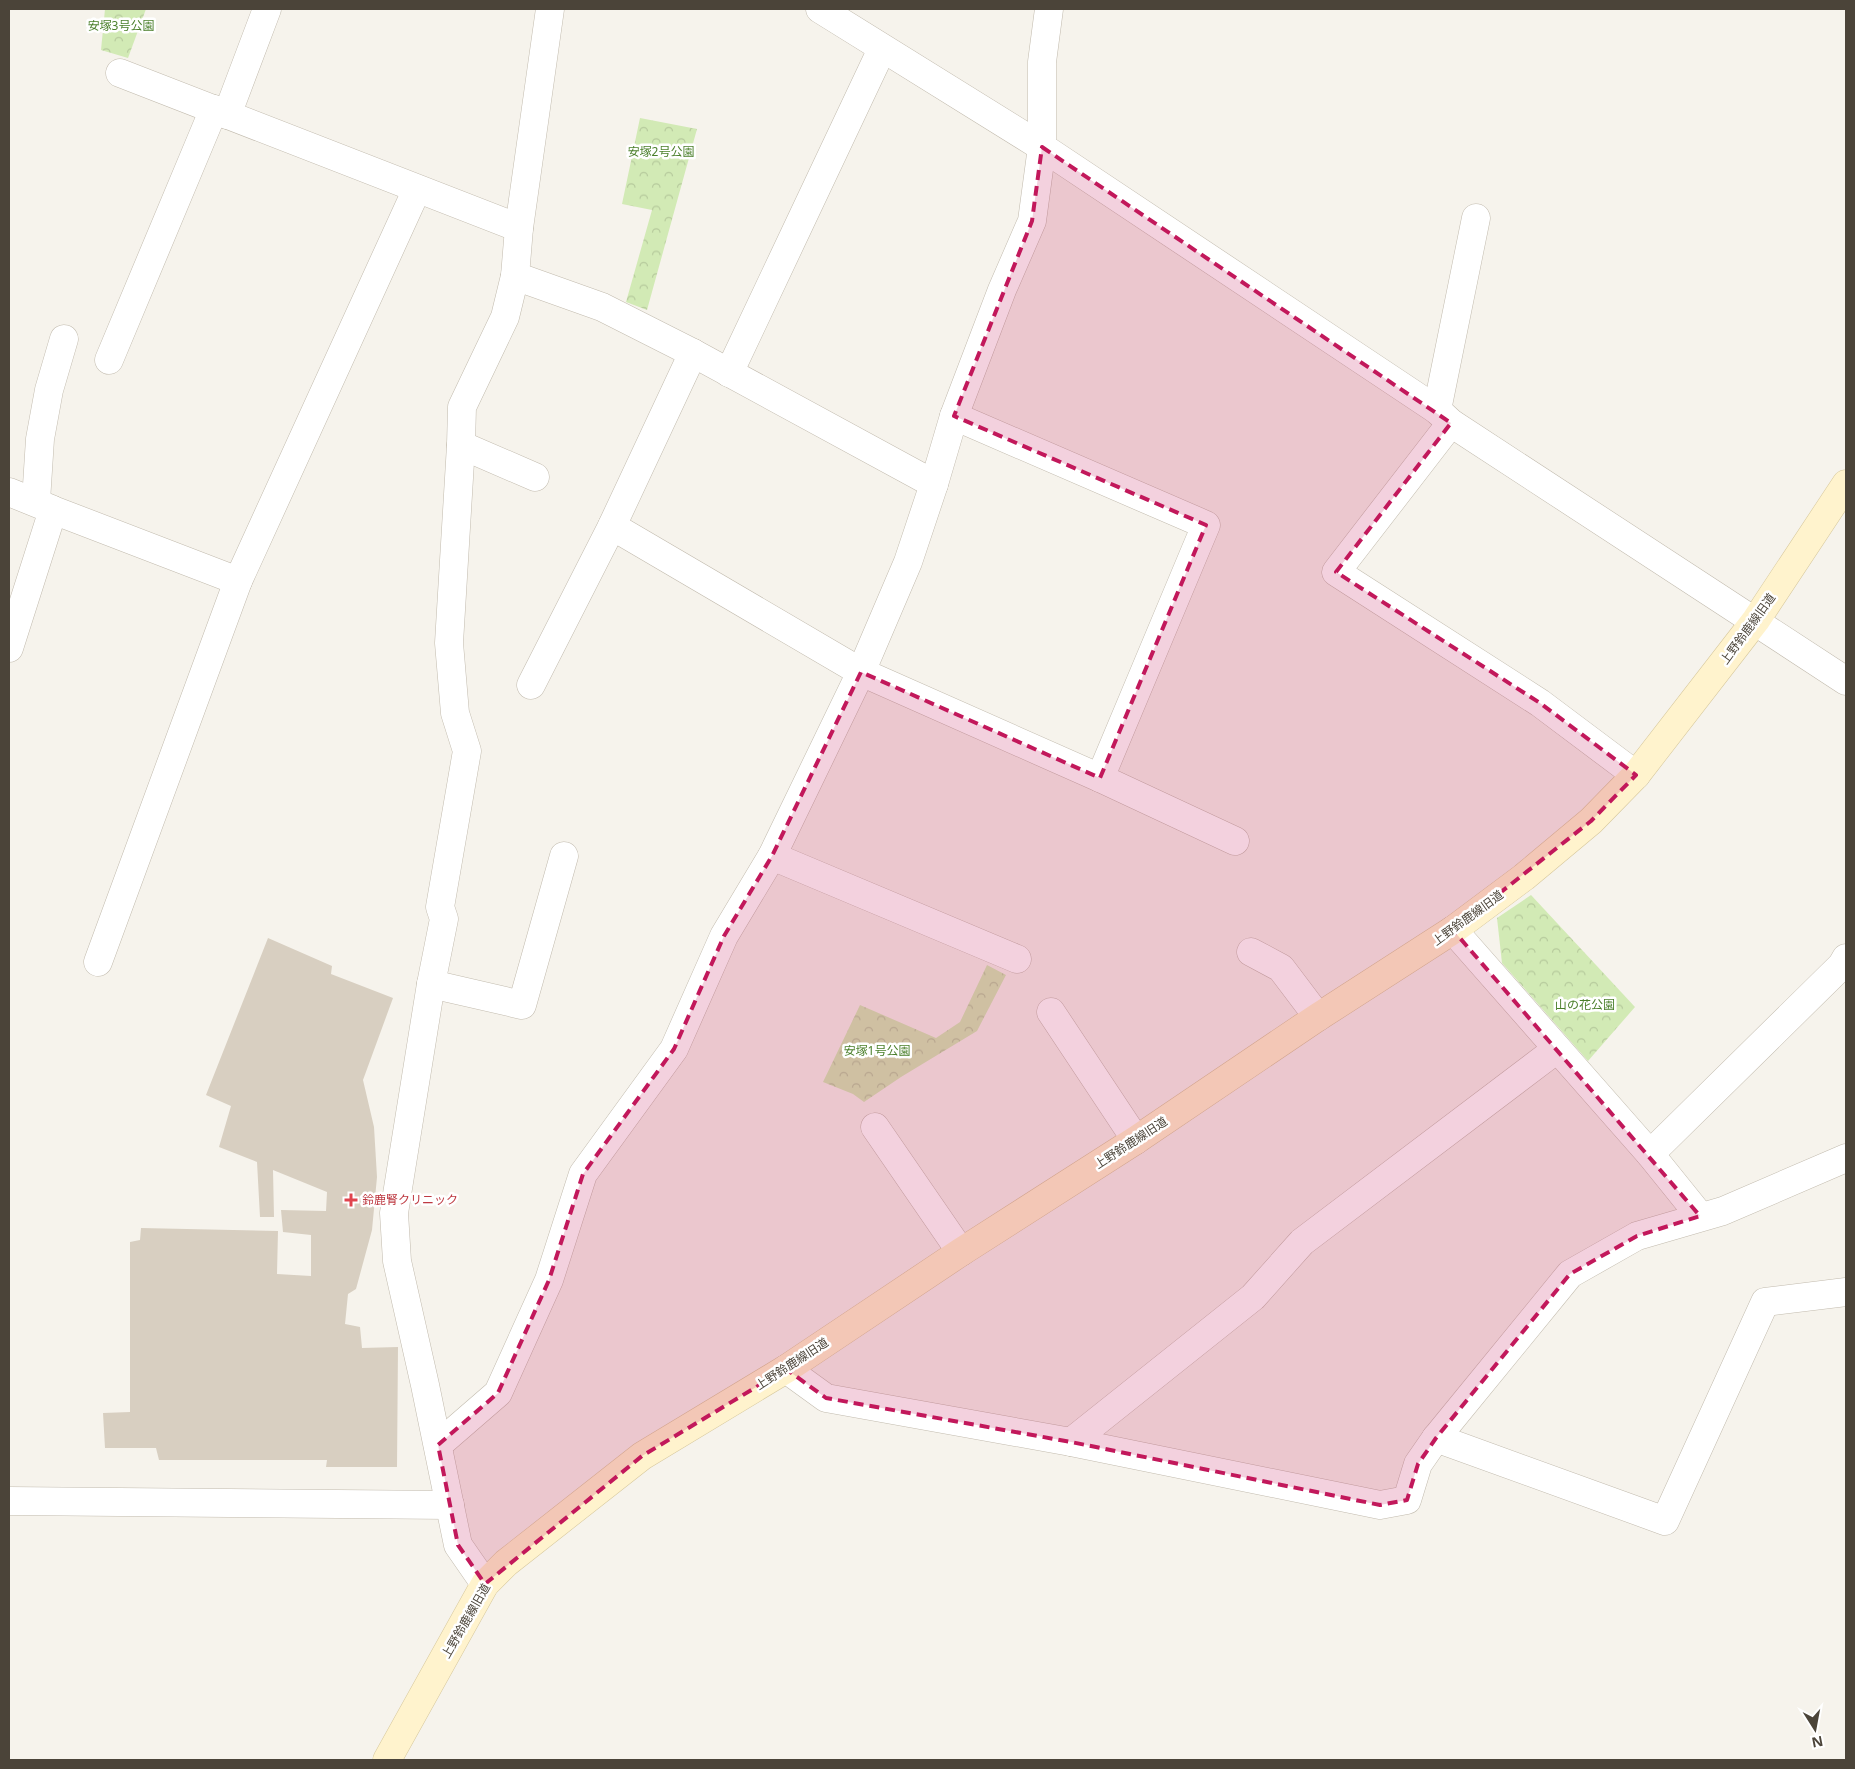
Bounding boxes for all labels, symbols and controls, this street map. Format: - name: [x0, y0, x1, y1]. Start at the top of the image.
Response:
- park label: 安塚3号公園: [88, 17, 154, 34]
- park label: 安塚2号公園: [628, 143, 694, 160]
- street label: 上野鈴鹿線旧道: [1716, 590, 1779, 668]
- street label: 上野鈴鹿線旧道: [1429, 886, 1507, 949]
- park label: 山の花公園: [1555, 996, 1615, 1013]
- park label: 安塚1号公園: [844, 1042, 910, 1059]
- street label: 上野鈴鹿線旧道: [1091, 1113, 1171, 1173]
- place label: 鈴鹿腎クリニック: [362, 1191, 458, 1208]
- marker: 鈴鹿腎クリニック: [344, 1193, 358, 1207]
- street label: 上野鈴鹿線旧道: [752, 1334, 832, 1394]
- street label: 上野鈴鹿線旧道: [437, 1580, 494, 1661]
- north arrow: [1790, 1704, 1840, 1754]
- text: N: [1810, 1732, 1825, 1753]

